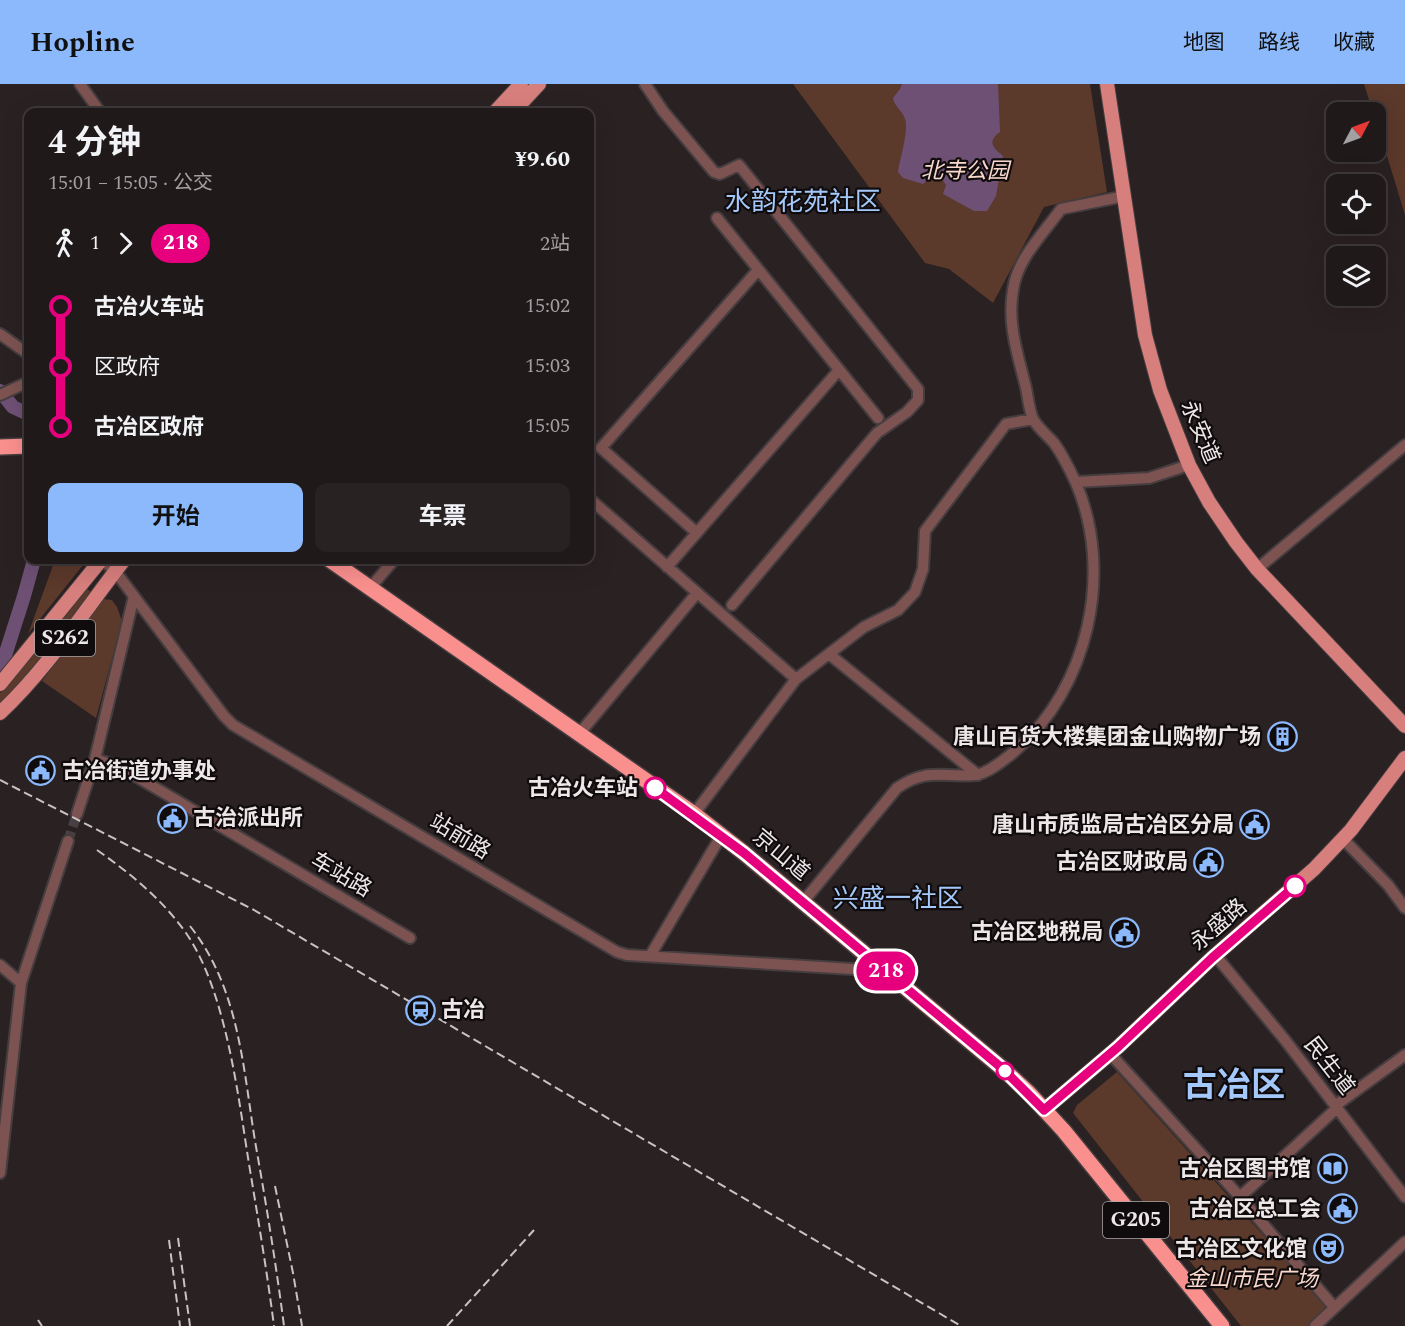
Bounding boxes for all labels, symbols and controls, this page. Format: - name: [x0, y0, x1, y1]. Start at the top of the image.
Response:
- text: Hopline: [30, 21, 135, 64]
- text: 地图: [1183, 27, 1225, 59]
- text: 路线: [1258, 27, 1300, 59]
- text: 收藏: [1333, 27, 1375, 59]
- north arrow: [1326, 102, 1386, 162]
- map controls: [1326, 102, 1386, 306]
- text: 4 分钟: [48, 118, 141, 168]
- text: ¥9.60: [515, 143, 570, 176]
- park label: 北寺公园: [921, 155, 1012, 188]
- text: 15:01 – 15:05 · 公交: [48, 168, 213, 198]
- button: locate: [1326, 174, 1386, 234]
- district label: 水韵花苑社区: [725, 182, 881, 222]
- icon: walk: [48, 227, 81, 260]
- icon: forward: [109, 227, 142, 260]
- text: 218: [163, 227, 198, 259]
- text: 1: [90, 228, 100, 258]
- text: 2站: [540, 229, 570, 259]
- button: layers: [1326, 246, 1386, 306]
- text: 古冶火车站: [94, 291, 204, 324]
- text: 15:02: [525, 291, 570, 321]
- text: 区政府: [94, 351, 160, 384]
- text: 15:03: [525, 351, 570, 381]
- street label: 永安道: [1172, 395, 1228, 469]
- text: 古冶区政府: [94, 411, 204, 444]
- text: 15:05: [525, 411, 570, 441]
- button: 开始: [48, 483, 303, 552]
- button: 车票: [315, 483, 570, 552]
- road number: S262: [35, 620, 95, 656]
- place label: 唐山百货大楼集团金山购物广场: [953, 721, 1261, 754]
- building icon: 唐山百货大楼集团金山购物广场: [1266, 721, 1298, 753]
- public building icon: 古冶街道办事处: [25, 755, 57, 787]
- place label: 古冶街道办事处: [62, 755, 216, 788]
- place label: 古冶火车站: [528, 772, 638, 805]
- marker: 古冶火车站: [644, 777, 666, 799]
- public building icon: 古治派出所: [156, 802, 188, 834]
- place label: 古治派出所: [193, 802, 303, 835]
- street label: 站前路: [423, 806, 497, 868]
- place label: 唐山市质监局古冶区分局: [992, 809, 1234, 842]
- public building icon: 唐山市质监局古冶区分局: [1239, 809, 1271, 841]
- street label: 京山道: [745, 821, 817, 889]
- street label: 车站路: [304, 844, 378, 906]
- place label: 古冶区财政局: [1056, 846, 1188, 879]
- public building icon: 古冶区财政局: [1193, 846, 1225, 878]
- unlabelled marker: [1284, 875, 1306, 897]
- district label: 兴盛一社区: [833, 879, 963, 919]
- street label: 永盛路: [1183, 891, 1255, 959]
- place label: 古冶区地税局: [971, 916, 1103, 949]
- public building icon: 古冶区地税局: [1108, 916, 1140, 948]
- line badge: 218: [852, 952, 920, 990]
- text: 218: [868, 955, 904, 987]
- station icon: 古冶: [404, 994, 436, 1026]
- place label: 古冶: [441, 994, 485, 1027]
- street label: 民生道: [1296, 1030, 1362, 1102]
- district label: 古冶区: [1183, 1060, 1285, 1112]
- unlabelled marker: [996, 1062, 1014, 1080]
- place label: 古冶区图书馆: [1179, 1153, 1311, 1186]
- library icon: 古冶区图书馆: [1316, 1153, 1348, 1185]
- place label: 古冶区总工会: [1189, 1193, 1321, 1226]
- public building icon: 古冶区总工会: [1326, 1193, 1358, 1225]
- road number: G205: [1103, 1202, 1169, 1238]
- place label: 古冶区文化馆: [1175, 1233, 1307, 1266]
- theatre icon: 古冶区文化馆: [1312, 1233, 1344, 1265]
- park label: 金山市民广场: [1186, 1263, 1320, 1296]

